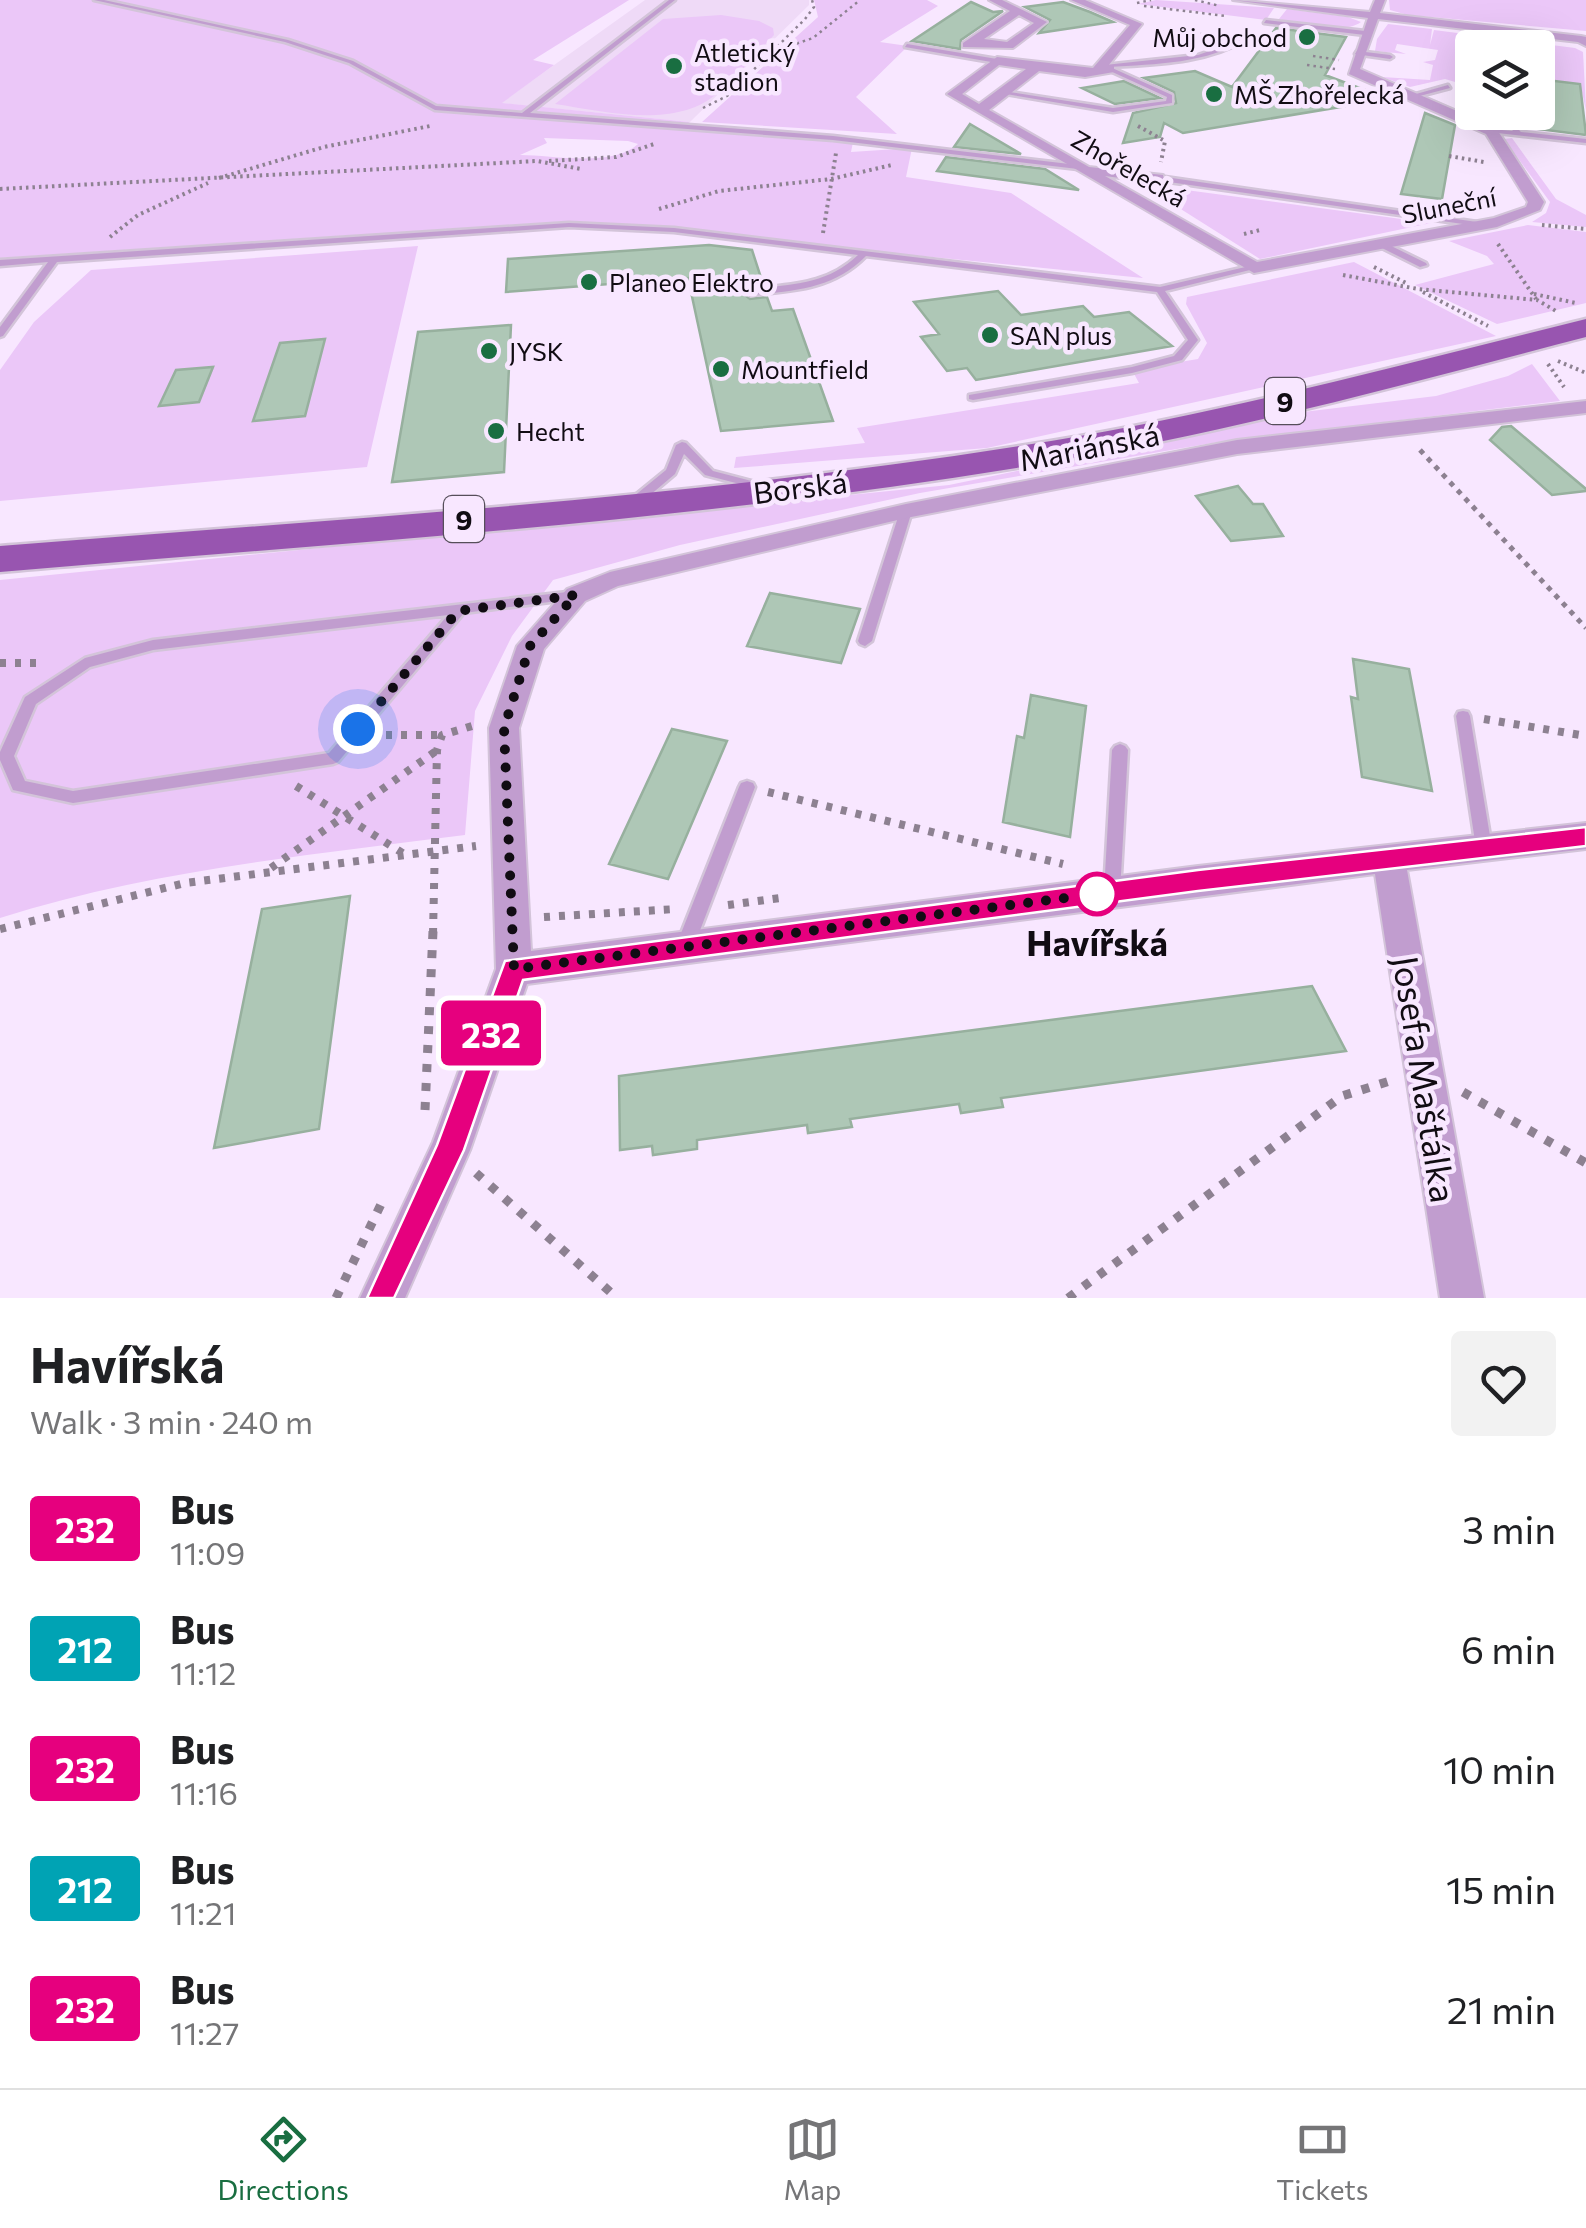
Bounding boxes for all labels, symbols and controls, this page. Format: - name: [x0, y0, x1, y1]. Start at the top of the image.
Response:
- place label: Můj obchod: [1152, 22, 1287, 52]
- marker: Můj obchod: [1296, 26, 1318, 48]
- map controls: [1455, 30, 1555, 130]
- button: layers: [1455, 30, 1555, 130]
- place label: Atletický stadion: [694, 37, 795, 96]
- marker: Atletický stadion: [663, 55, 685, 77]
- place label: MŠ Zhořelecká: [1234, 79, 1405, 109]
- marker: MŠ Zhořelecká: [1203, 83, 1225, 105]
- street label: Zhořelecká: [1066, 123, 1192, 213]
- street label: Sluneční: [1399, 181, 1500, 229]
- place label: Planeo Elektro: [609, 267, 774, 297]
- marker: Planeo Elektro: [578, 271, 600, 293]
- place label: SAN plus: [1010, 320, 1112, 350]
- marker: SAN plus: [979, 324, 1001, 346]
- place label: JYSK: [509, 336, 564, 366]
- marker: JYSK: [478, 340, 500, 362]
- place label: Mountfield: [741, 354, 869, 384]
- marker: Mountfield: [710, 358, 732, 380]
- road number: 9: [1265, 378, 1305, 424]
- street label: Mariánská: [1016, 414, 1162, 478]
- place label: Hecht: [516, 416, 585, 446]
- marker: Hecht: [485, 420, 507, 442]
- street label: Borská: [751, 462, 849, 510]
- road number: 9: [444, 496, 484, 542]
- your location: [333, 704, 383, 754]
- marker: Havířská: [1076, 873, 1118, 915]
- place label: Havířská: [1026, 920, 1168, 963]
- street label: Josefa Maštálka: [1385, 953, 1467, 1205]
- line badge: 232: [434, 1000, 548, 1066]
- text: 232: [461, 1012, 521, 1055]
- button: heart: [1451, 1331, 1556, 1436]
- text: Havířská: [30, 1334, 224, 1393]
- text: Walk · 3 min · 240 m: [30, 1401, 313, 1441]
- text: Bus: [170, 1485, 235, 1532]
- text: 3 min: [1462, 1505, 1556, 1552]
- text: 232: [55, 1507, 115, 1550]
- text: 11:09: [170, 1532, 245, 1572]
- text: Bus: [170, 1605, 235, 1652]
- text: 6 min: [1461, 1625, 1556, 1672]
- text: 212: [57, 1627, 113, 1670]
- text: 11:12: [170, 1652, 236, 1692]
- text: Bus: [170, 1725, 235, 1772]
- text: 10 min: [1443, 1745, 1556, 1792]
- text: 232: [55, 1747, 115, 1790]
- text: 11:16: [170, 1772, 238, 1812]
- text: Bus: [170, 1845, 235, 1892]
- text: 15 min: [1446, 1865, 1556, 1912]
- text: 212: [57, 1867, 113, 1910]
- text: 11:21: [170, 1892, 236, 1932]
- text: Bus: [170, 1965, 235, 2012]
- text: 21 min: [1447, 1985, 1556, 2032]
- text: 232: [55, 1987, 115, 2030]
- text: 11:27: [170, 2012, 239, 2052]
- tab: Directions: [217, 2112, 349, 2206]
- tab: Map: [784, 2112, 841, 2206]
- tab: Tickets: [1276, 2112, 1369, 2206]

